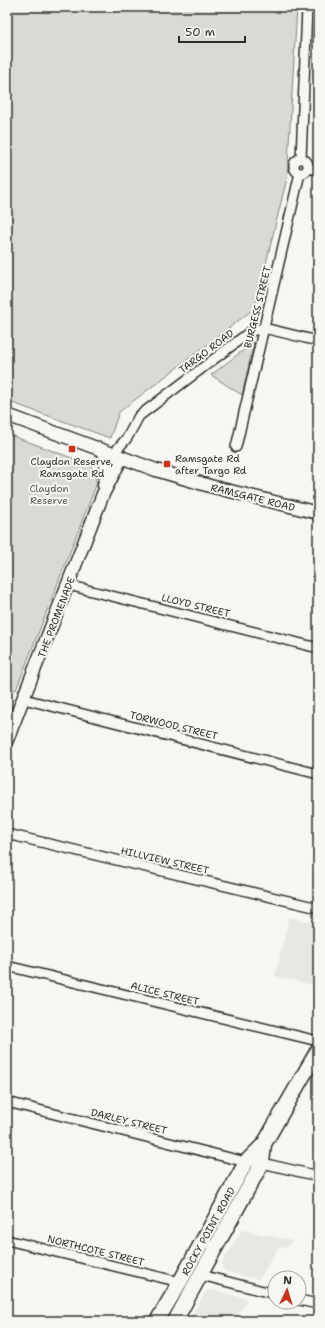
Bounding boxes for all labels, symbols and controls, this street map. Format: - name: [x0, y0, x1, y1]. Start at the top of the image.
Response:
- scale bar: [179, 18, 245, 44]
- text: 50 m: [185, 24, 215, 40]
- street label: BURGESS STREET: [241, 265, 274, 350]
- street label: TARGO ROAD: [176, 326, 237, 376]
- marker: Claydon Reserve, Ramsgate Rd: [67, 444, 77, 454]
- place label: Ramsgate Rd after Targo Rd: [175, 452, 247, 477]
- place label: Claydon Reserve, Ramsgate Rd: [31, 455, 113, 480]
- marker: Ramsgate Rd after Targo Rd: [162, 459, 172, 469]
- street label: RAMSGATE ROAD: [209, 481, 297, 514]
- park label: Claydon Reserve: [29, 482, 69, 507]
- street label: THE PROMENADE: [35, 575, 78, 660]
- street label: LLOYD STREET: [160, 591, 231, 620]
- street label: TORWOOD STREET: [129, 708, 219, 743]
- street label: HILLVIEW STREET: [119, 844, 210, 877]
- street label: ALICE STREET: [129, 979, 200, 1008]
- street label: DARLEY STREET: [89, 1106, 168, 1137]
- street label: ROCKY POINT ROAD: [179, 1185, 238, 1278]
- street label: NORTHCOTE STREET: [46, 1232, 146, 1269]
- north arrow: [267, 1270, 307, 1310]
- text: N: [283, 1273, 293, 1288]

